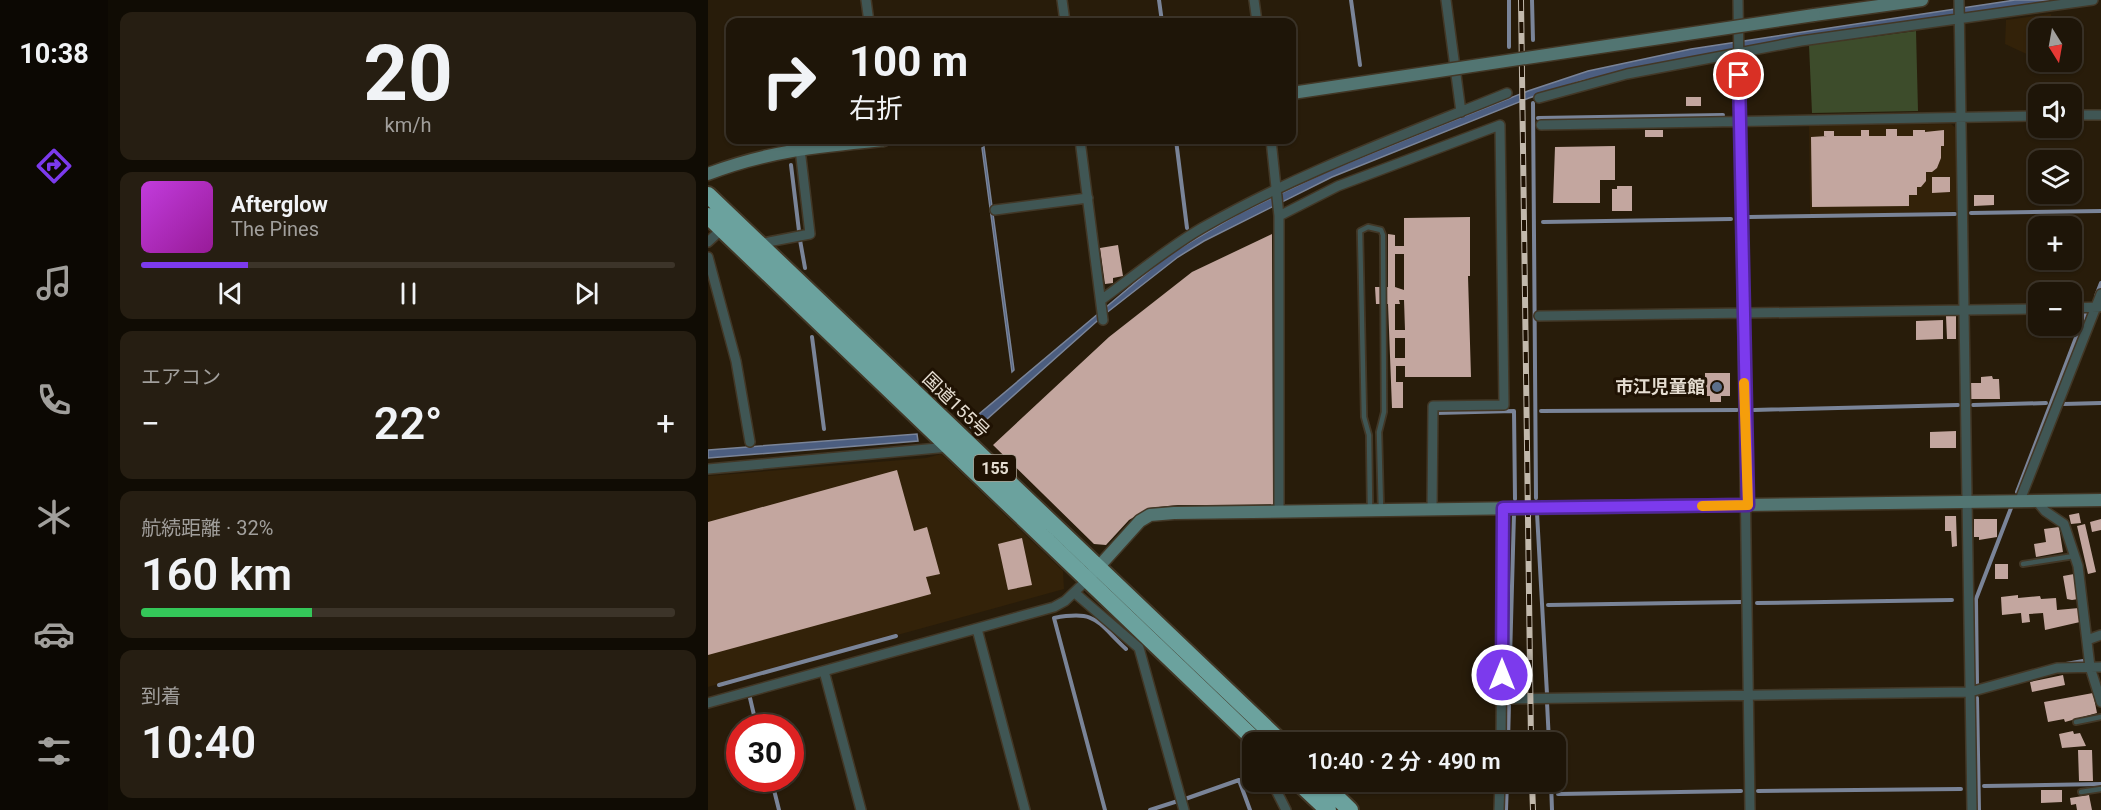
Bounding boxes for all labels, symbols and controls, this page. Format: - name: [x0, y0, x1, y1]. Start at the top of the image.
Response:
- north arrow: [2028, 18, 2082, 72]
- map controls: [2028, 18, 2082, 336]
- text: 20: [363, 28, 453, 119]
- text: 100 m: [849, 37, 968, 86]
- text: 10:38: [19, 38, 89, 70]
- icon: right: [750, 42, 828, 120]
- pin: [1713, 49, 1764, 100]
- icon: arrive: [1722, 58, 1755, 91]
- button: sound: [2028, 84, 2082, 138]
- text: 右折: [849, 93, 903, 125]
- text: km/h: [385, 113, 431, 137]
- icon: directions: [33, 145, 75, 187]
- button: layers: [2028, 150, 2082, 204]
- text: Afterglow: [231, 192, 328, 217]
- button: +: [2028, 216, 2082, 270]
- text: The Pines: [231, 217, 319, 241]
- icon: music: [33, 262, 75, 304]
- icon: previous: [214, 277, 247, 310]
- icon: pause: [392, 277, 425, 310]
- icon: next: [570, 277, 603, 310]
- button: −: [2028, 282, 2082, 336]
- text: エアコン: [141, 365, 221, 389]
- street label: 国道155号: [919, 368, 994, 441]
- place label: 市江児童館: [1615, 376, 1705, 397]
- icon: phone: [33, 379, 75, 421]
- marker: 市江児童館: [1710, 380, 1724, 394]
- text: 22°: [374, 397, 442, 450]
- text: −: [141, 404, 160, 443]
- text: +: [656, 404, 675, 443]
- road number: 155: [974, 455, 1016, 481]
- icon: climate: [33, 496, 75, 538]
- text: 航続距離 · 32%: [141, 516, 273, 540]
- text: 160 km: [141, 548, 292, 601]
- icon: car: [33, 613, 75, 655]
- position arrow: [1470, 643, 1534, 707]
- text: 到着: [141, 684, 181, 708]
- speed limit sign: 30: [726, 714, 804, 792]
- text: 10:40: [141, 716, 256, 769]
- icon: filters: [33, 730, 75, 772]
- text: 10:40 · 2 分 · 490 m: [1307, 749, 1501, 774]

